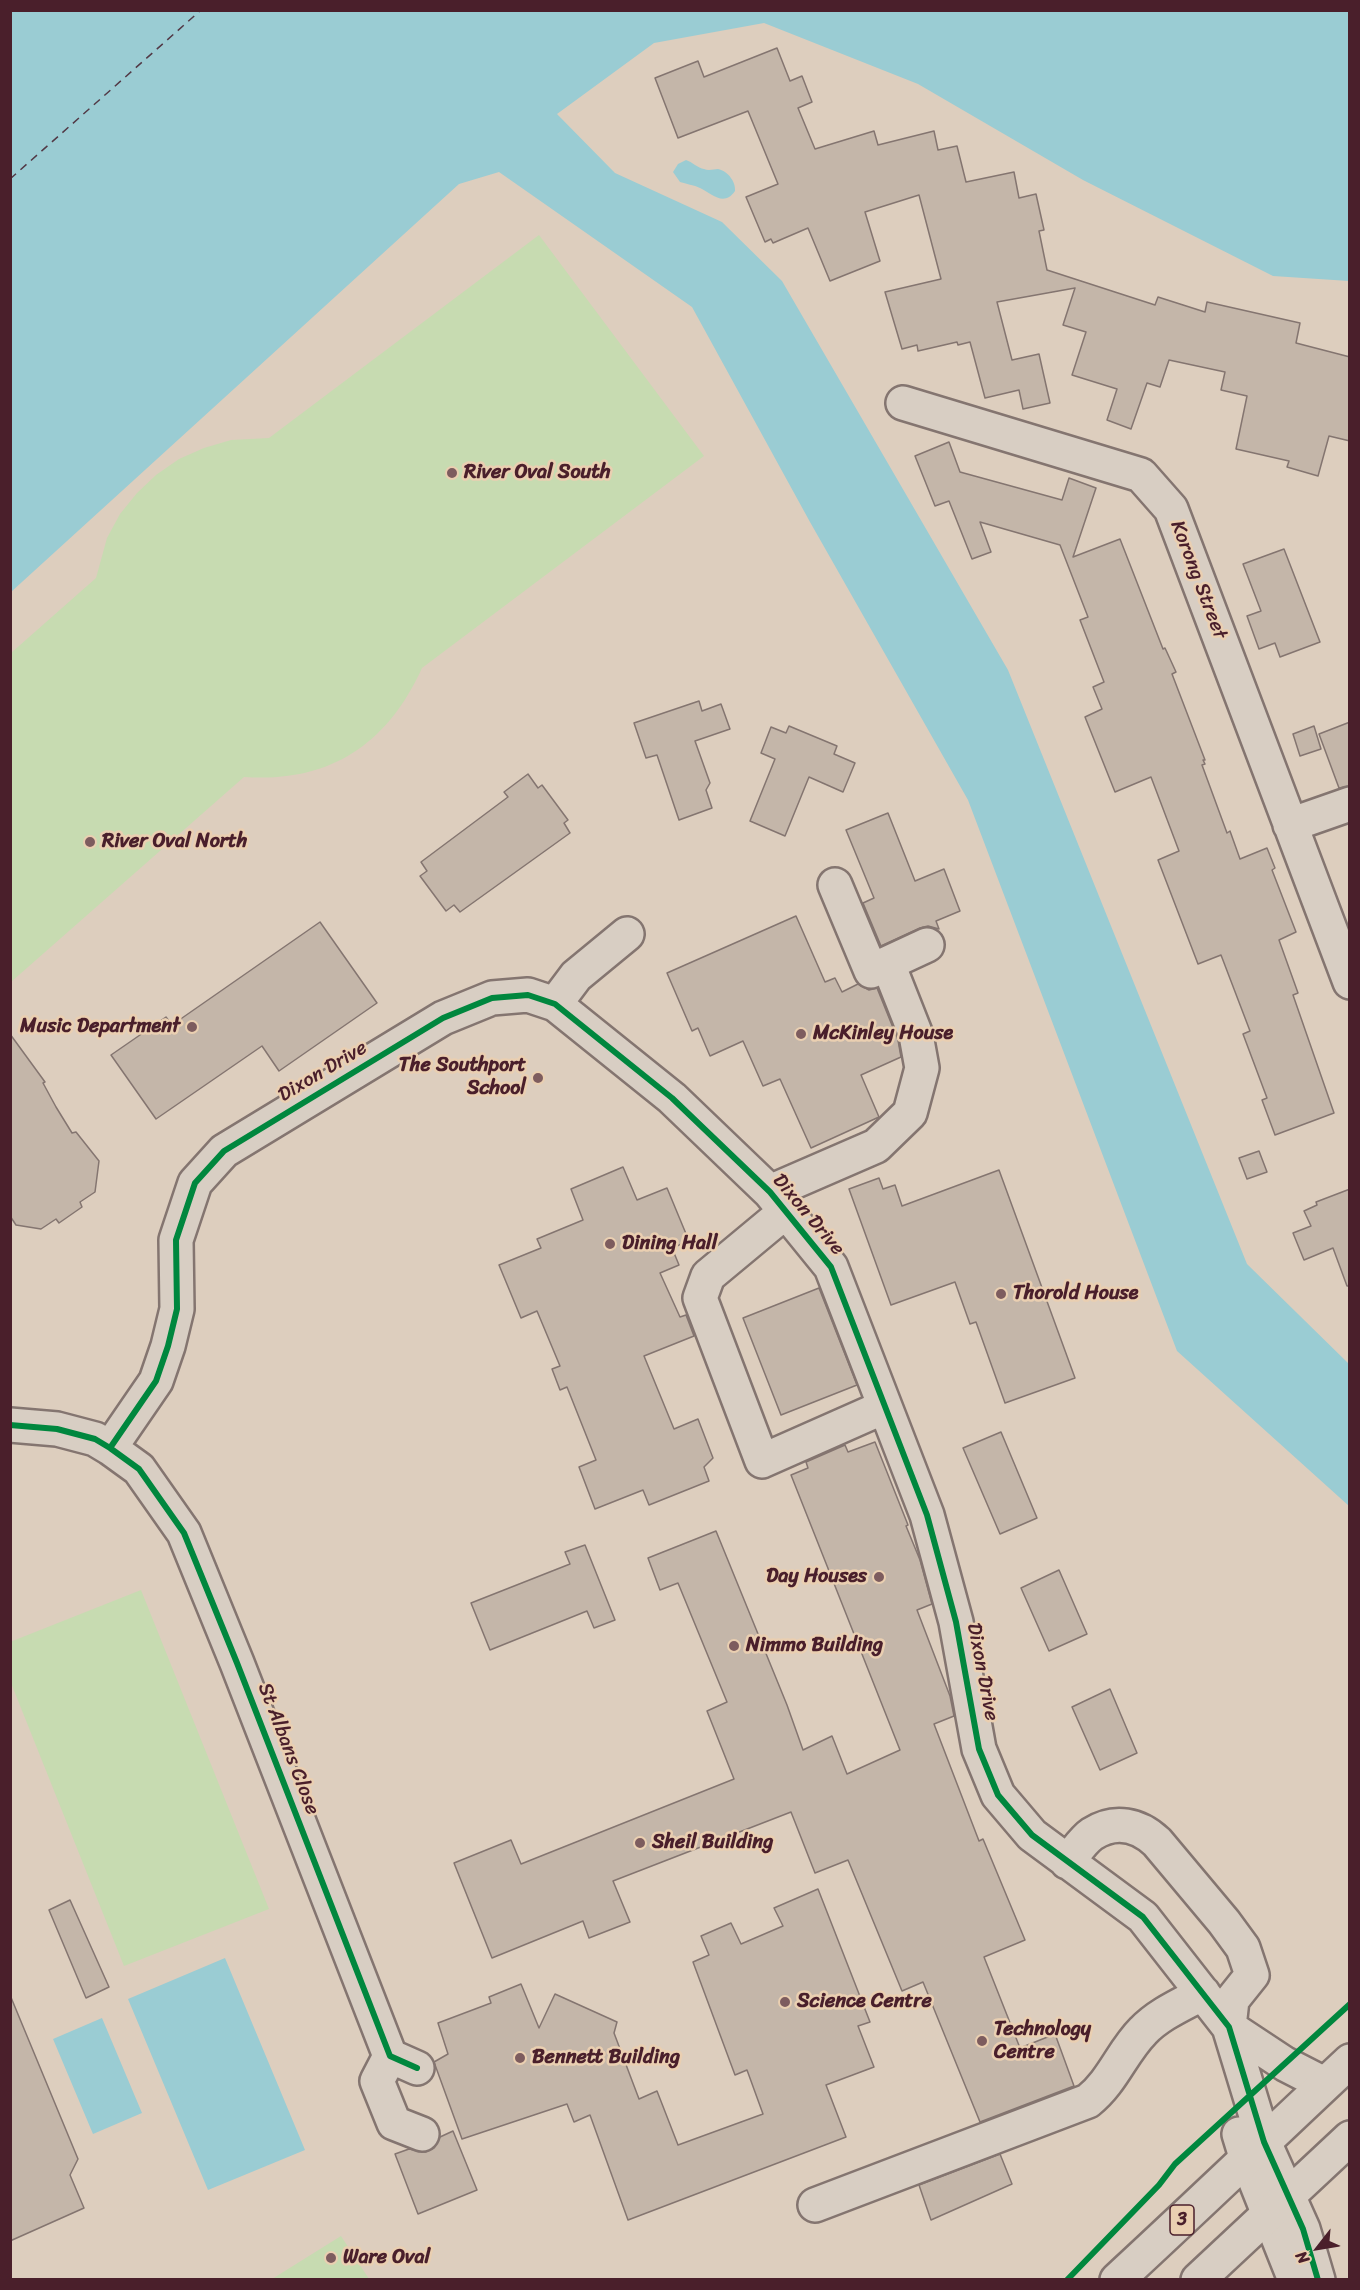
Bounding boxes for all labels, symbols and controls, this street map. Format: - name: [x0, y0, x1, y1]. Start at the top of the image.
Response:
- place label: River Oval South: [464, 461, 610, 485]
- marker: River Oval South: [445, 466, 459, 480]
- street label: Korong Street: [1164, 517, 1232, 643]
- place label: River Oval North: [102, 830, 247, 854]
- marker: River Oval North: [83, 835, 97, 849]
- place label: Music Department: [20, 1015, 180, 1039]
- marker: Music Department: [185, 1020, 199, 1034]
- place label: McKinley House: [813, 1022, 953, 1046]
- marker: McKinley House: [794, 1027, 808, 1041]
- street label: Dixon Drive: [274, 1036, 372, 1108]
- place label: The Southport School: [399, 1054, 526, 1101]
- marker: The Southport School: [531, 1071, 545, 1085]
- street label: Dixon Drive: [767, 1169, 849, 1261]
- place label: Dining Hall: [622, 1232, 717, 1256]
- marker: Dining Hall: [603, 1237, 617, 1251]
- place label: Thorold House: [1013, 1282, 1138, 1306]
- marker: Thorold House: [994, 1287, 1008, 1301]
- place label: Day Houses: [766, 1565, 867, 1589]
- marker: Day Houses: [872, 1570, 886, 1584]
- street label: Dixon Drive: [961, 1621, 1003, 1723]
- place label: Nimmo Building: [746, 1634, 883, 1658]
- marker: Nimmo Building: [727, 1639, 741, 1653]
- street label: St Albans Close: [252, 1680, 324, 1818]
- place label: Sheil Building: [652, 1831, 773, 1855]
- marker: Sheil Building: [633, 1836, 647, 1850]
- place label: Science Centre: [797, 1990, 932, 2014]
- marker: Science Centre: [778, 1995, 792, 2009]
- place label: Technology Centre: [994, 2018, 1091, 2065]
- marker: Technology Centre: [975, 2034, 989, 2048]
- place label: Bennett Building: [532, 2046, 680, 2070]
- marker: Bennett Building: [513, 2051, 527, 2065]
- road number: 3: [1170, 2205, 1194, 2235]
- north arrow: [1288, 2218, 1348, 2278]
- text: N: [1287, 2245, 1317, 2270]
- place label: Ware Oval: [343, 2246, 430, 2270]
- marker: Ware Oval: [324, 2251, 338, 2265]

